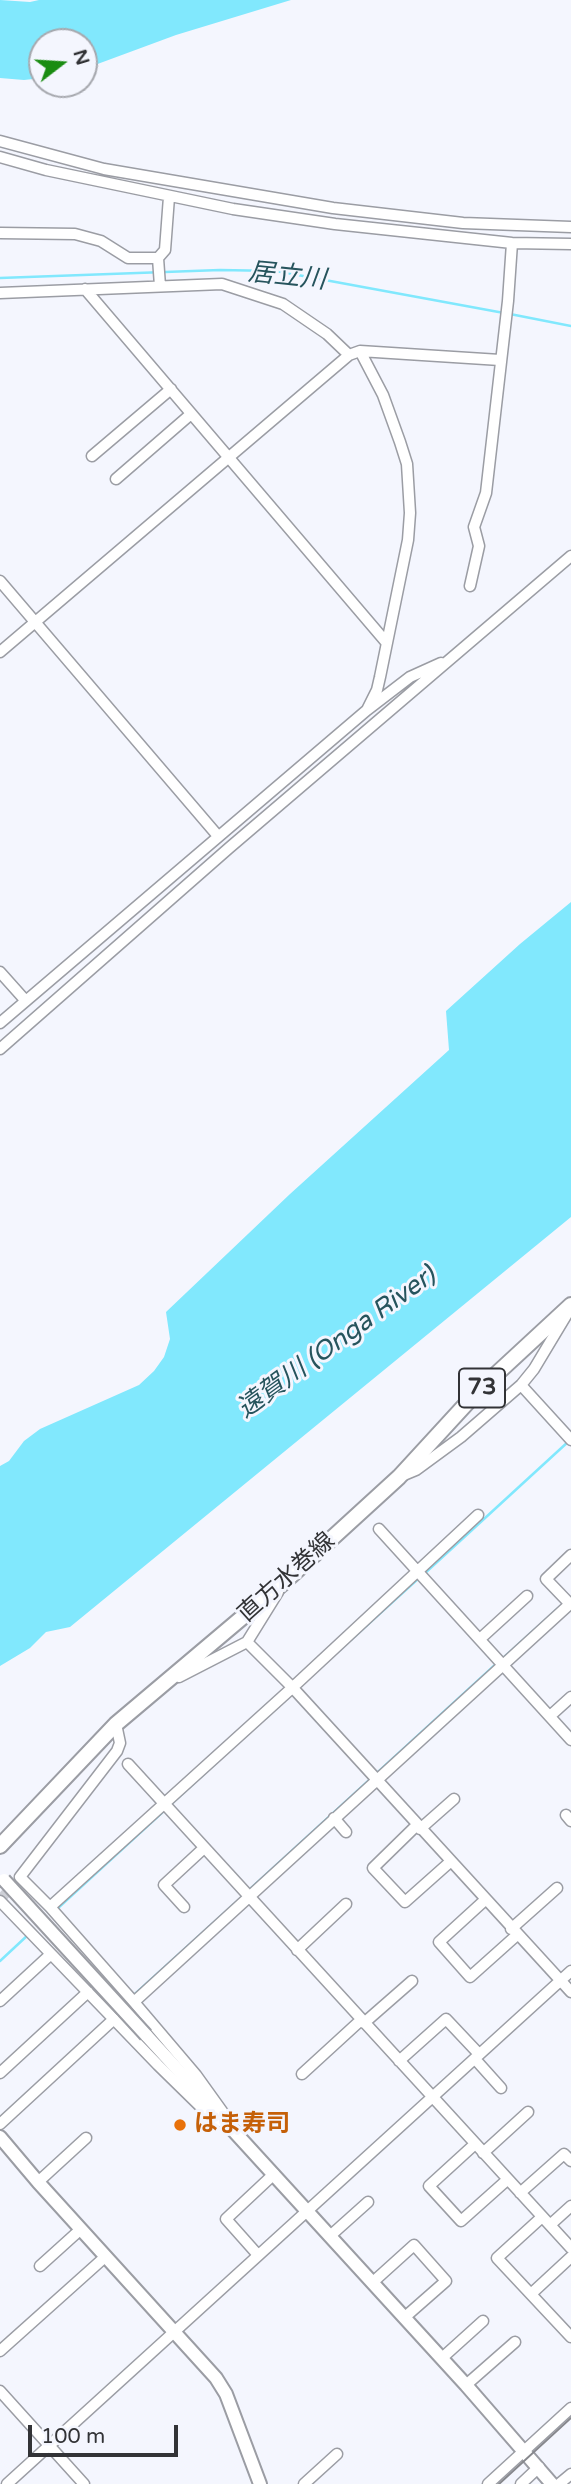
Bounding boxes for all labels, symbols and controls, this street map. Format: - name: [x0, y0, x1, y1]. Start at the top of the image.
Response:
- north arrow: [28, 28, 98, 98]
- text: N: [68, 47, 94, 68]
- water label: 居立川: [247, 257, 327, 297]
- water label: 遠賀川 (Onga River): [232, 1261, 442, 1425]
- road number: 73: [459, 1368, 505, 1408]
- street label: 直方水巻線: [233, 1527, 341, 1629]
- place label: はま寿司: [194, 2111, 290, 2139]
- marker: はま寿司: [172, 2117, 188, 2133]
- scale bar: [32, 2410, 182, 2454]
- text: 100 m: [41, 2424, 105, 2449]

